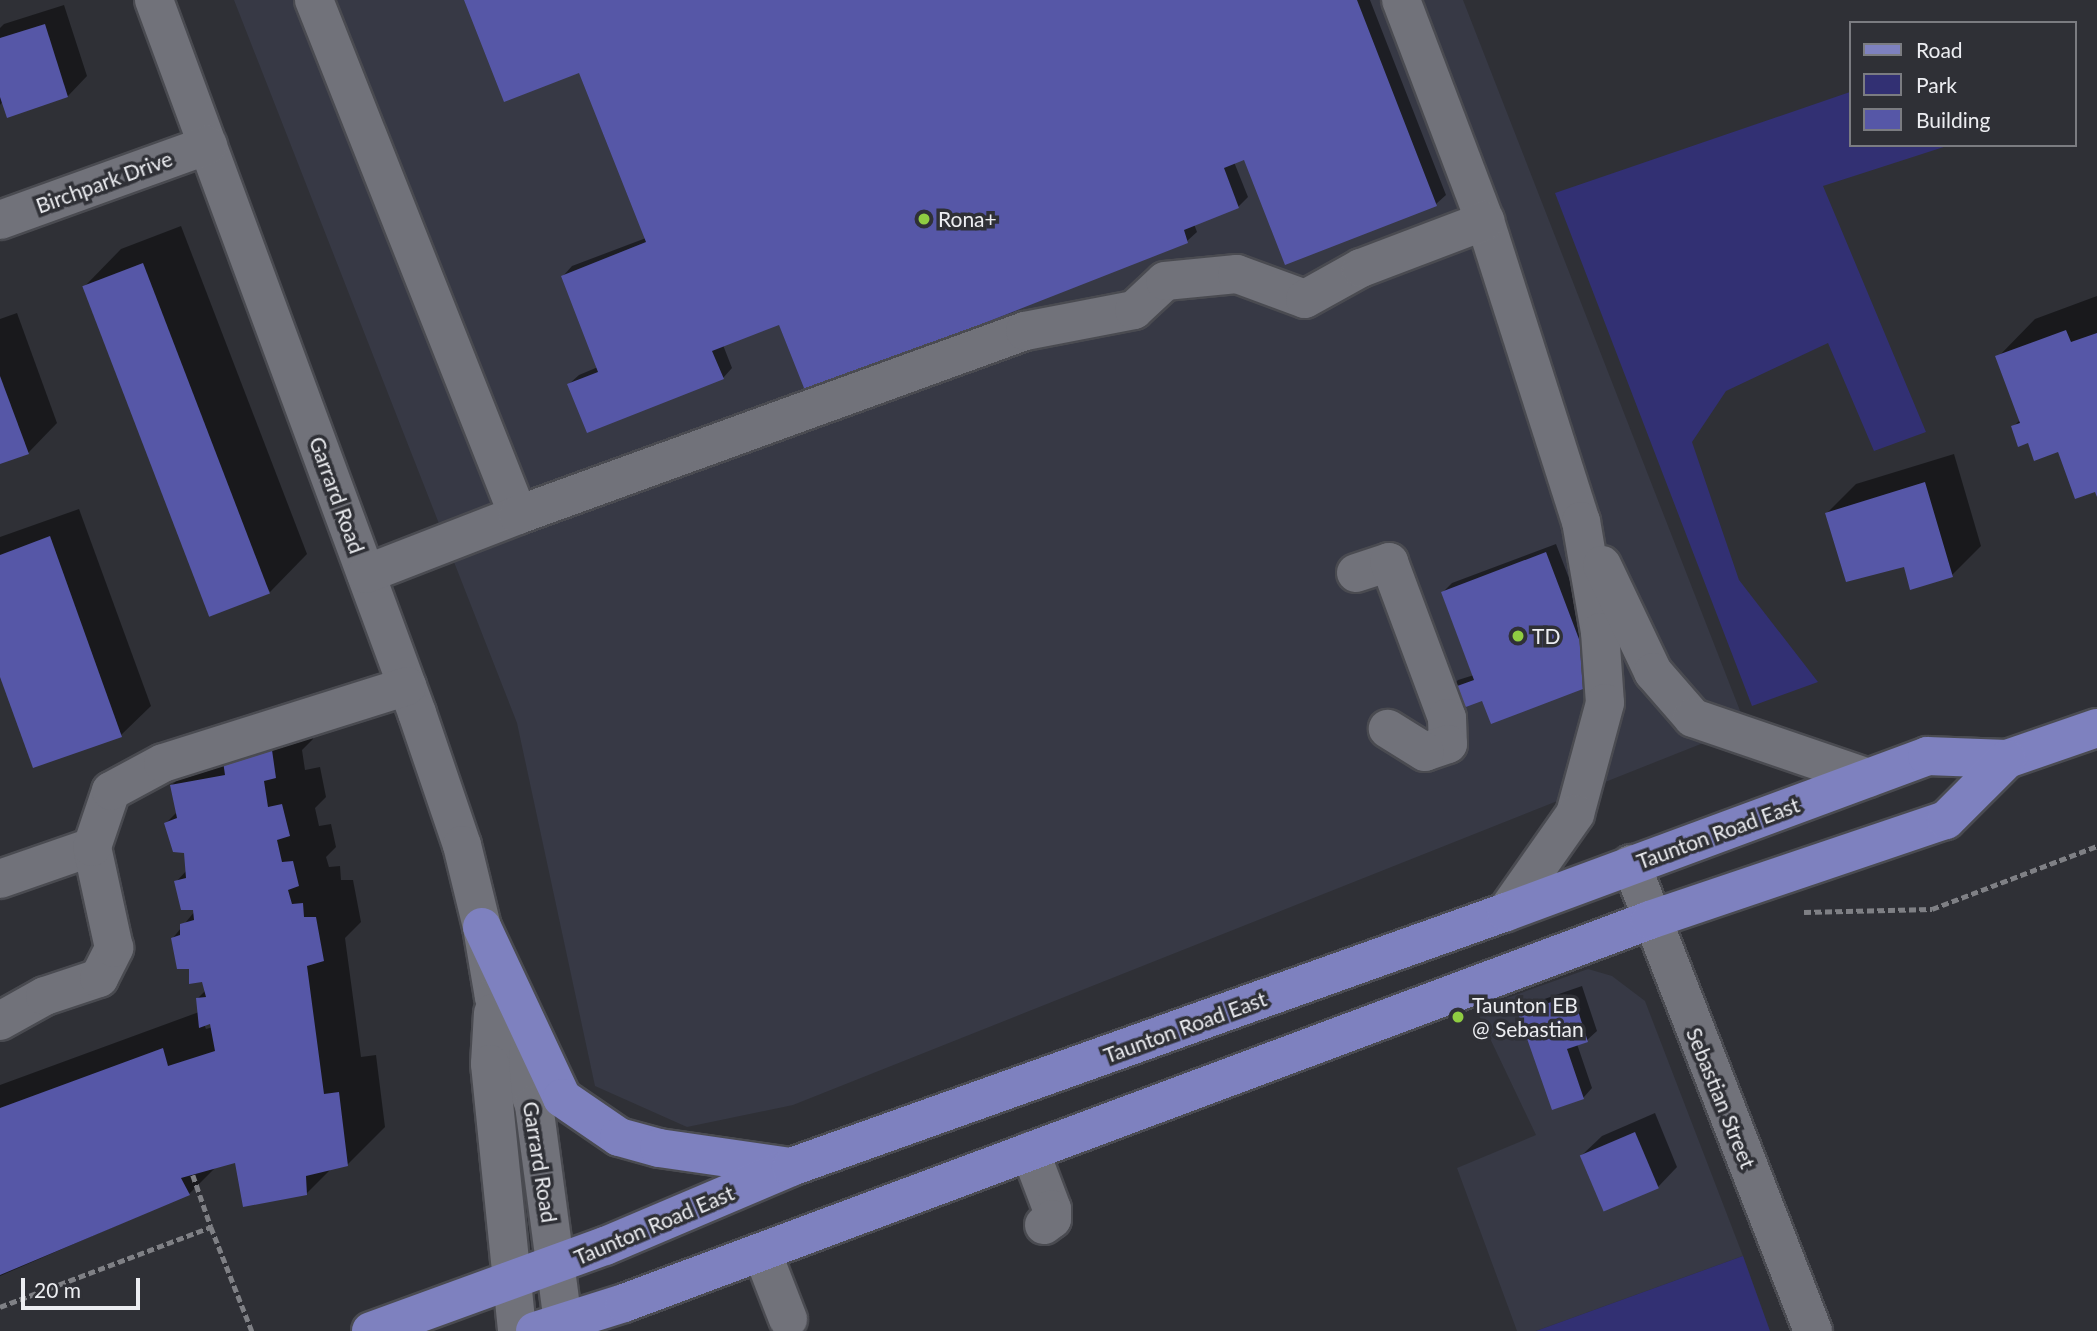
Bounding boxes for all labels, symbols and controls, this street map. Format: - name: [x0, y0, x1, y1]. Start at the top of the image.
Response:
- legend: [1848, 21, 2076, 147]
- text: Road: [1916, 37, 1963, 62]
- text: Park: [1916, 72, 1957, 97]
- text: Building: [1916, 107, 1991, 132]
- street label: Birchpark Drive: [32, 146, 176, 218]
- place label: Rona+: [938, 206, 997, 232]
- marker: Rona+: [916, 211, 932, 227]
- street label: Garrard Road: [304, 433, 370, 557]
- place label: TD: [1532, 623, 1560, 649]
- marker: TD: [1510, 628, 1526, 644]
- street label: Taunton Road East: [1633, 792, 1803, 874]
- street label: Taunton Road East: [1100, 986, 1270, 1068]
- place label: Taunton EB @ Sebastian: [1472, 992, 1584, 1042]
- marker: Taunton EB @ Sebastian: [1450, 1009, 1466, 1025]
- street label: Sebastian Street: [1681, 1024, 1761, 1172]
- street label: Garrard Road: [518, 1100, 562, 1224]
- street label: Taunton Road East: [570, 1180, 738, 1270]
- scale bar: [24, 1264, 144, 1308]
- text: 20 m: [34, 1277, 81, 1302]

